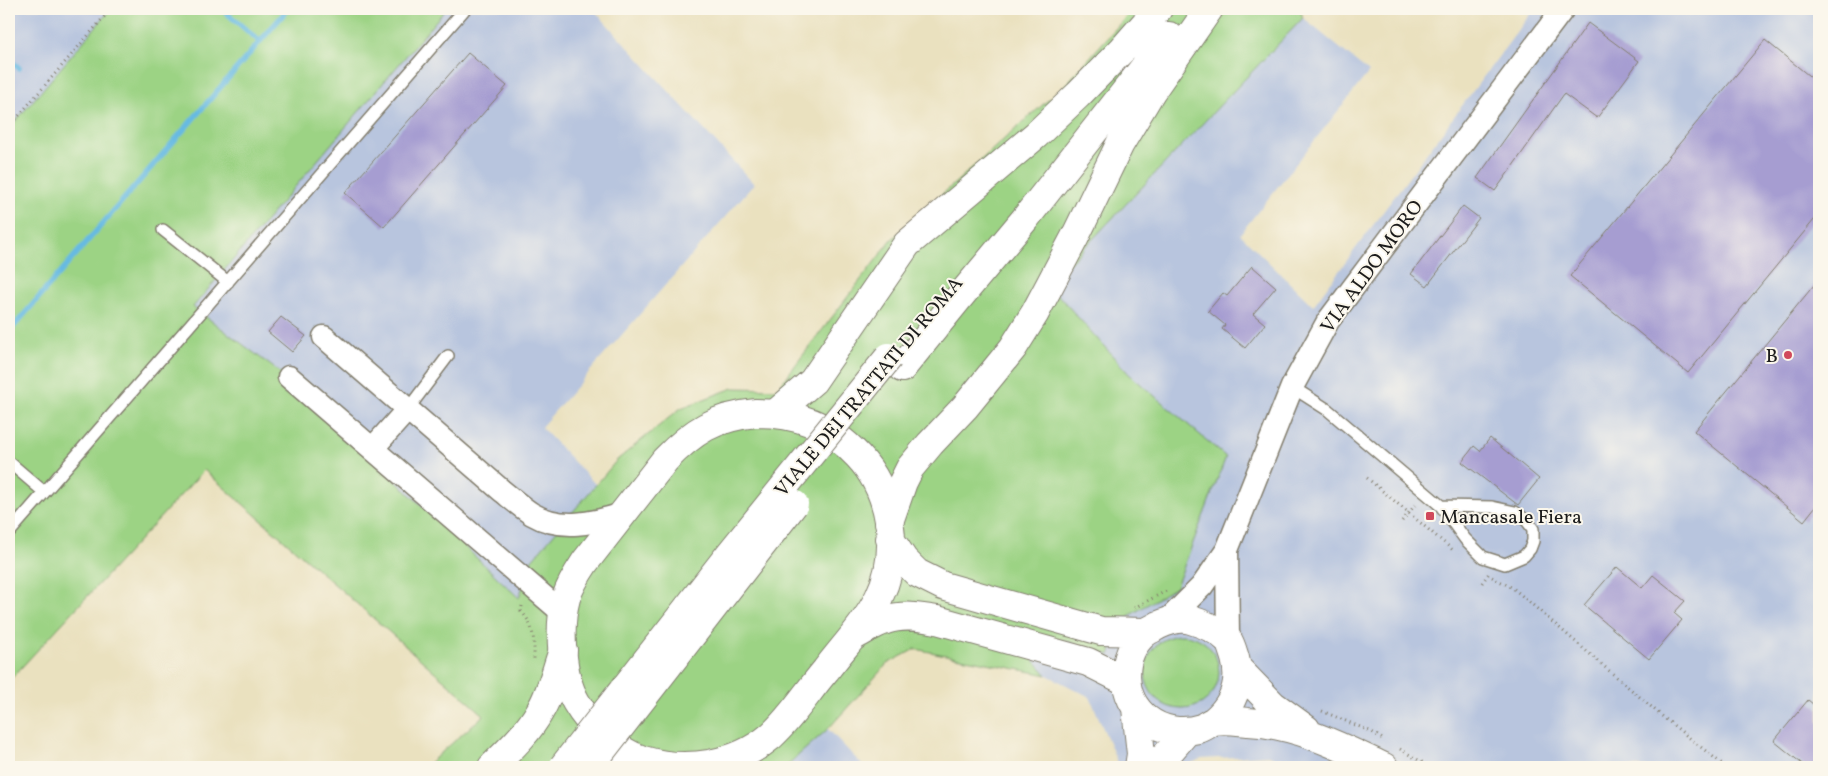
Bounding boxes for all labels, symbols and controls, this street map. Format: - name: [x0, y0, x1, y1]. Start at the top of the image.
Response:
- street label: VIA ALDO MORO: [1315, 195, 1431, 340]
- street label: VIALE DEI TRATTATI DI ROMA: [769, 271, 970, 504]
- place label: B: [1766, 343, 1778, 371]
- marker: B: [1782, 349, 1794, 361]
- place label: Mancasale Fiera: [1440, 504, 1582, 532]
- marker: Mancasale Fiera: [1424, 510, 1436, 522]

